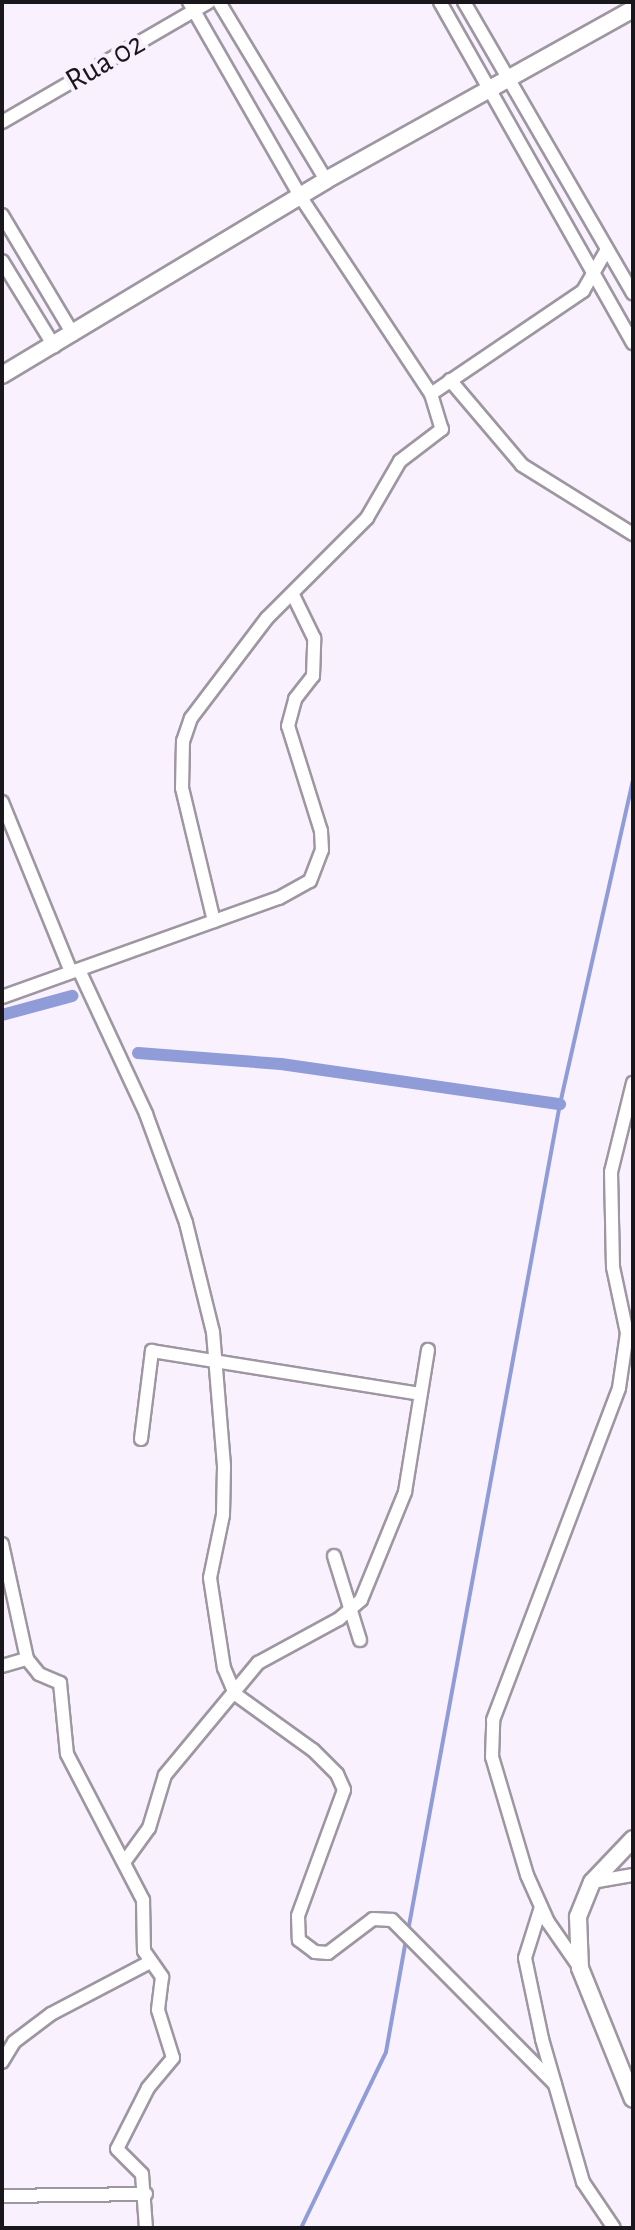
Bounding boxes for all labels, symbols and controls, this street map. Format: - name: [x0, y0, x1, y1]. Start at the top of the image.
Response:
- street label: Rua 02: [59, 24, 151, 100]

